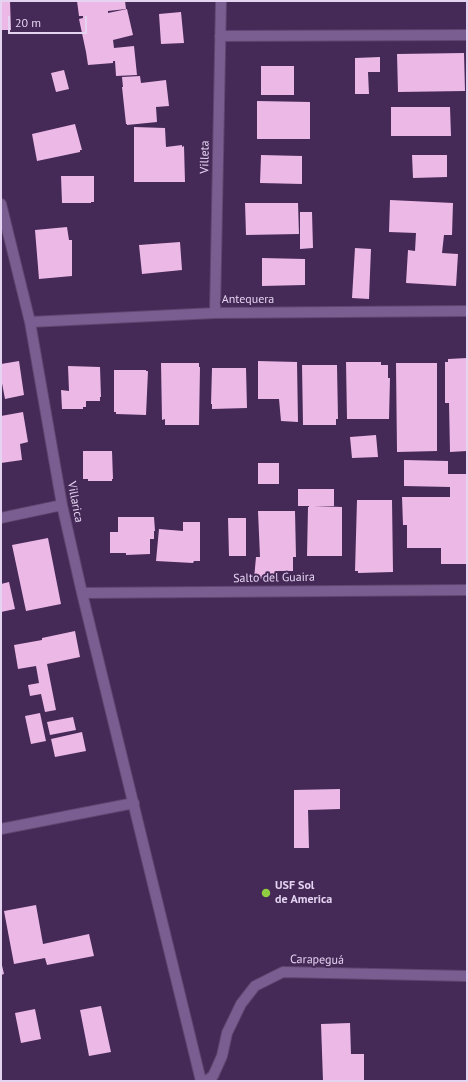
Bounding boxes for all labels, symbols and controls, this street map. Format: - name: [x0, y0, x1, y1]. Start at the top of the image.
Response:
- scale bar: [10, 8, 89, 34]
- text: 20 m: [15, 15, 41, 30]
- street label: Villeta: [198, 140, 212, 174]
- street label: Antequera: [222, 293, 274, 307]
- street label: Villarica: [64, 480, 86, 524]
- street label: Salto del Guaira: [233, 570, 315, 586]
- place label: USF Sol de America: [275, 879, 332, 907]
- marker: USF Sol de America: [260, 887, 272, 899]
- street label: Carapeguá: [290, 952, 344, 968]

